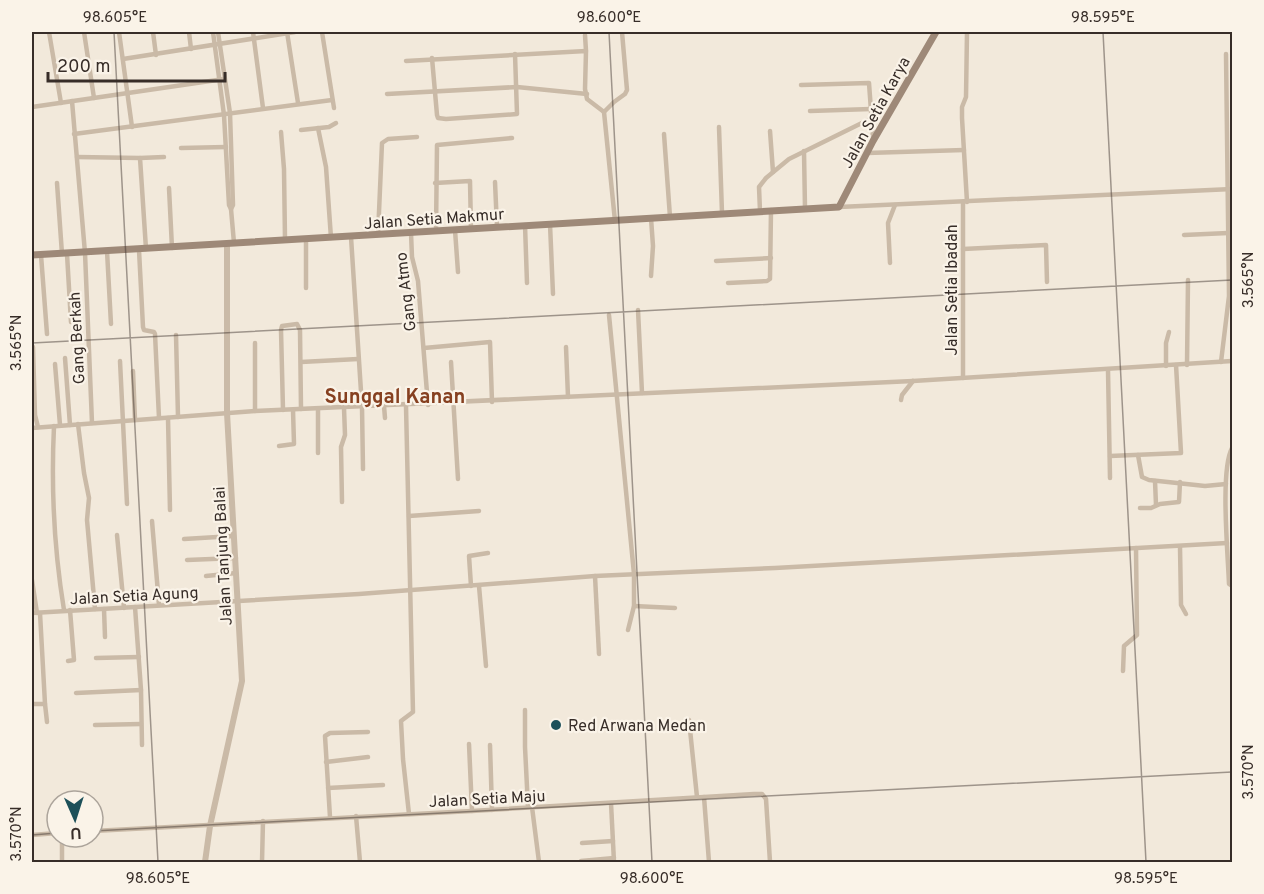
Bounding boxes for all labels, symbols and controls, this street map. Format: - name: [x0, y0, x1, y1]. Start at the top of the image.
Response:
- text: 98.605°E: [83, 9, 147, 28]
- text: 98.600°E: [577, 9, 641, 28]
- text: 98.595°E: [1071, 9, 1135, 28]
- scale bar: [48, 45, 225, 83]
- street label: Jalan Setia Karya: [838, 54, 916, 172]
- text: 200 m: [57, 56, 110, 79]
- street label: Jalan Setia Makmur: [363, 205, 505, 235]
- street label: Jalan Setia Ibadah: [943, 224, 963, 356]
- street label: Gang Atmo: [392, 251, 422, 333]
- text: 3.565°N: [1240, 252, 1259, 308]
- street label: Gang Berkah: [66, 291, 90, 385]
- text: 3.565°N: [8, 315, 27, 371]
- district label: Sunggal Kanan: [325, 385, 465, 411]
- street label: Jalan Tanjung Balai: [210, 486, 238, 626]
- street label: Jalan Setia Agung: [69, 584, 199, 610]
- place label: Red Arwana Medan: [568, 717, 706, 737]
- marker: Red Arwana Medan: [549, 718, 563, 732]
- text: 3.570°N: [1240, 744, 1259, 800]
- street label: Jalan Setia Maju: [428, 787, 546, 813]
- north arrow: [45, 789, 105, 849]
- text: 3.570°N: [8, 806, 27, 862]
- text: U: [69, 822, 82, 842]
- text: 98.605°E: [126, 870, 190, 889]
- text: 98.600°E: [620, 870, 684, 889]
- text: 98.595°E: [1114, 870, 1178, 889]

